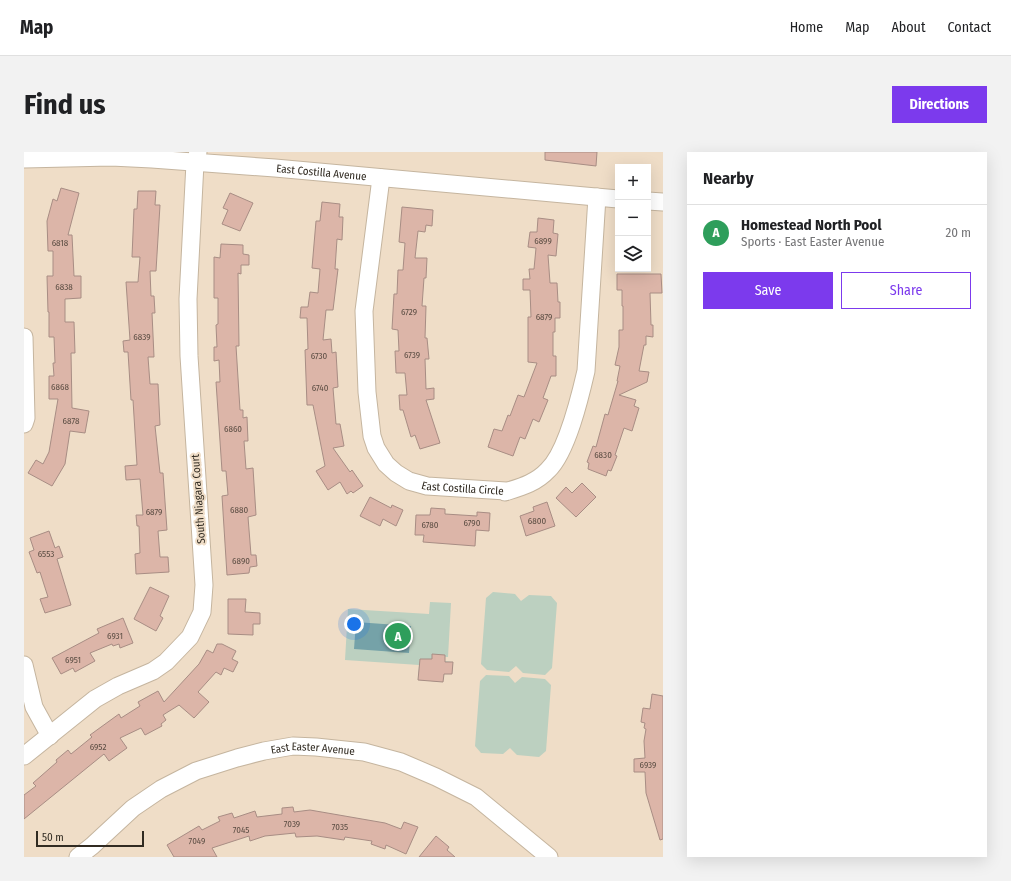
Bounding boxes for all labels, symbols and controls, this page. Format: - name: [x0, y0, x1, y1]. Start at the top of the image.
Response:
- text: Map: [20, 16, 53, 39]
- text: Home: [790, 19, 823, 36]
- text: Map: [845, 19, 869, 36]
- text: About: [891, 19, 926, 36]
- text: Contact: [948, 19, 991, 36]
- button: Directions: [892, 86, 987, 123]
- text: Find us: [24, 88, 106, 121]
- street label: East Costilla Avenue: [276, 162, 367, 183]
- map controls: [615, 164, 651, 272]
- button: +: [615, 164, 651, 200]
- text: Nearby: [703, 168, 754, 189]
- button: −: [615, 200, 651, 236]
- text: Homestead North Pool: [741, 216, 881, 234]
- text: A: [712, 225, 720, 240]
- text: 20 m: [945, 225, 971, 240]
- text: Sports · East Easter Avenue: [741, 234, 884, 249]
- house number: 6899: [534, 236, 552, 246]
- button: layers: [615, 236, 651, 272]
- house number: 6818: [52, 238, 69, 248]
- button: Save: [703, 272, 833, 309]
- button: Share: [841, 272, 971, 309]
- house number: 6838: [55, 282, 73, 292]
- house number: 6729: [401, 307, 417, 317]
- house number: 6879: [536, 312, 552, 322]
- house number: 6839: [133, 332, 151, 342]
- house number: 6739: [404, 350, 420, 360]
- house number: 6730: [311, 351, 328, 361]
- house number: 6868: [51, 382, 69, 392]
- house number: 6740: [312, 383, 329, 393]
- house number: 6878: [63, 416, 80, 426]
- house number: 6860: [224, 424, 242, 434]
- house number: 6830: [594, 450, 612, 460]
- street label: South Niagara Court: [189, 453, 208, 544]
- street label: East Costilla Circle: [420, 479, 504, 498]
- house number: 6880: [230, 505, 248, 515]
- house number: 6879: [146, 507, 162, 517]
- house number: 6800: [528, 516, 546, 526]
- house number: 6790: [464, 518, 481, 528]
- house number: 6780: [422, 520, 439, 530]
- house number: 6553: [38, 549, 54, 559]
- house number: 6890: [232, 556, 250, 566]
- your location: [344, 614, 364, 634]
- pin: A: [385, 621, 411, 651]
- house number: 6931: [107, 631, 123, 641]
- house number: 6951: [65, 655, 81, 665]
- street label: East Easter Avenue: [270, 740, 356, 758]
- house number: 6952: [90, 742, 106, 752]
- house number: 6939: [640, 760, 656, 770]
- house number: 7039: [284, 819, 300, 829]
- house number: 7035: [332, 822, 348, 832]
- house number: 7045: [233, 825, 249, 835]
- scale bar: [36, 829, 144, 848]
- text: 50 m: [42, 831, 64, 844]
- house number: 7049: [189, 836, 205, 846]

